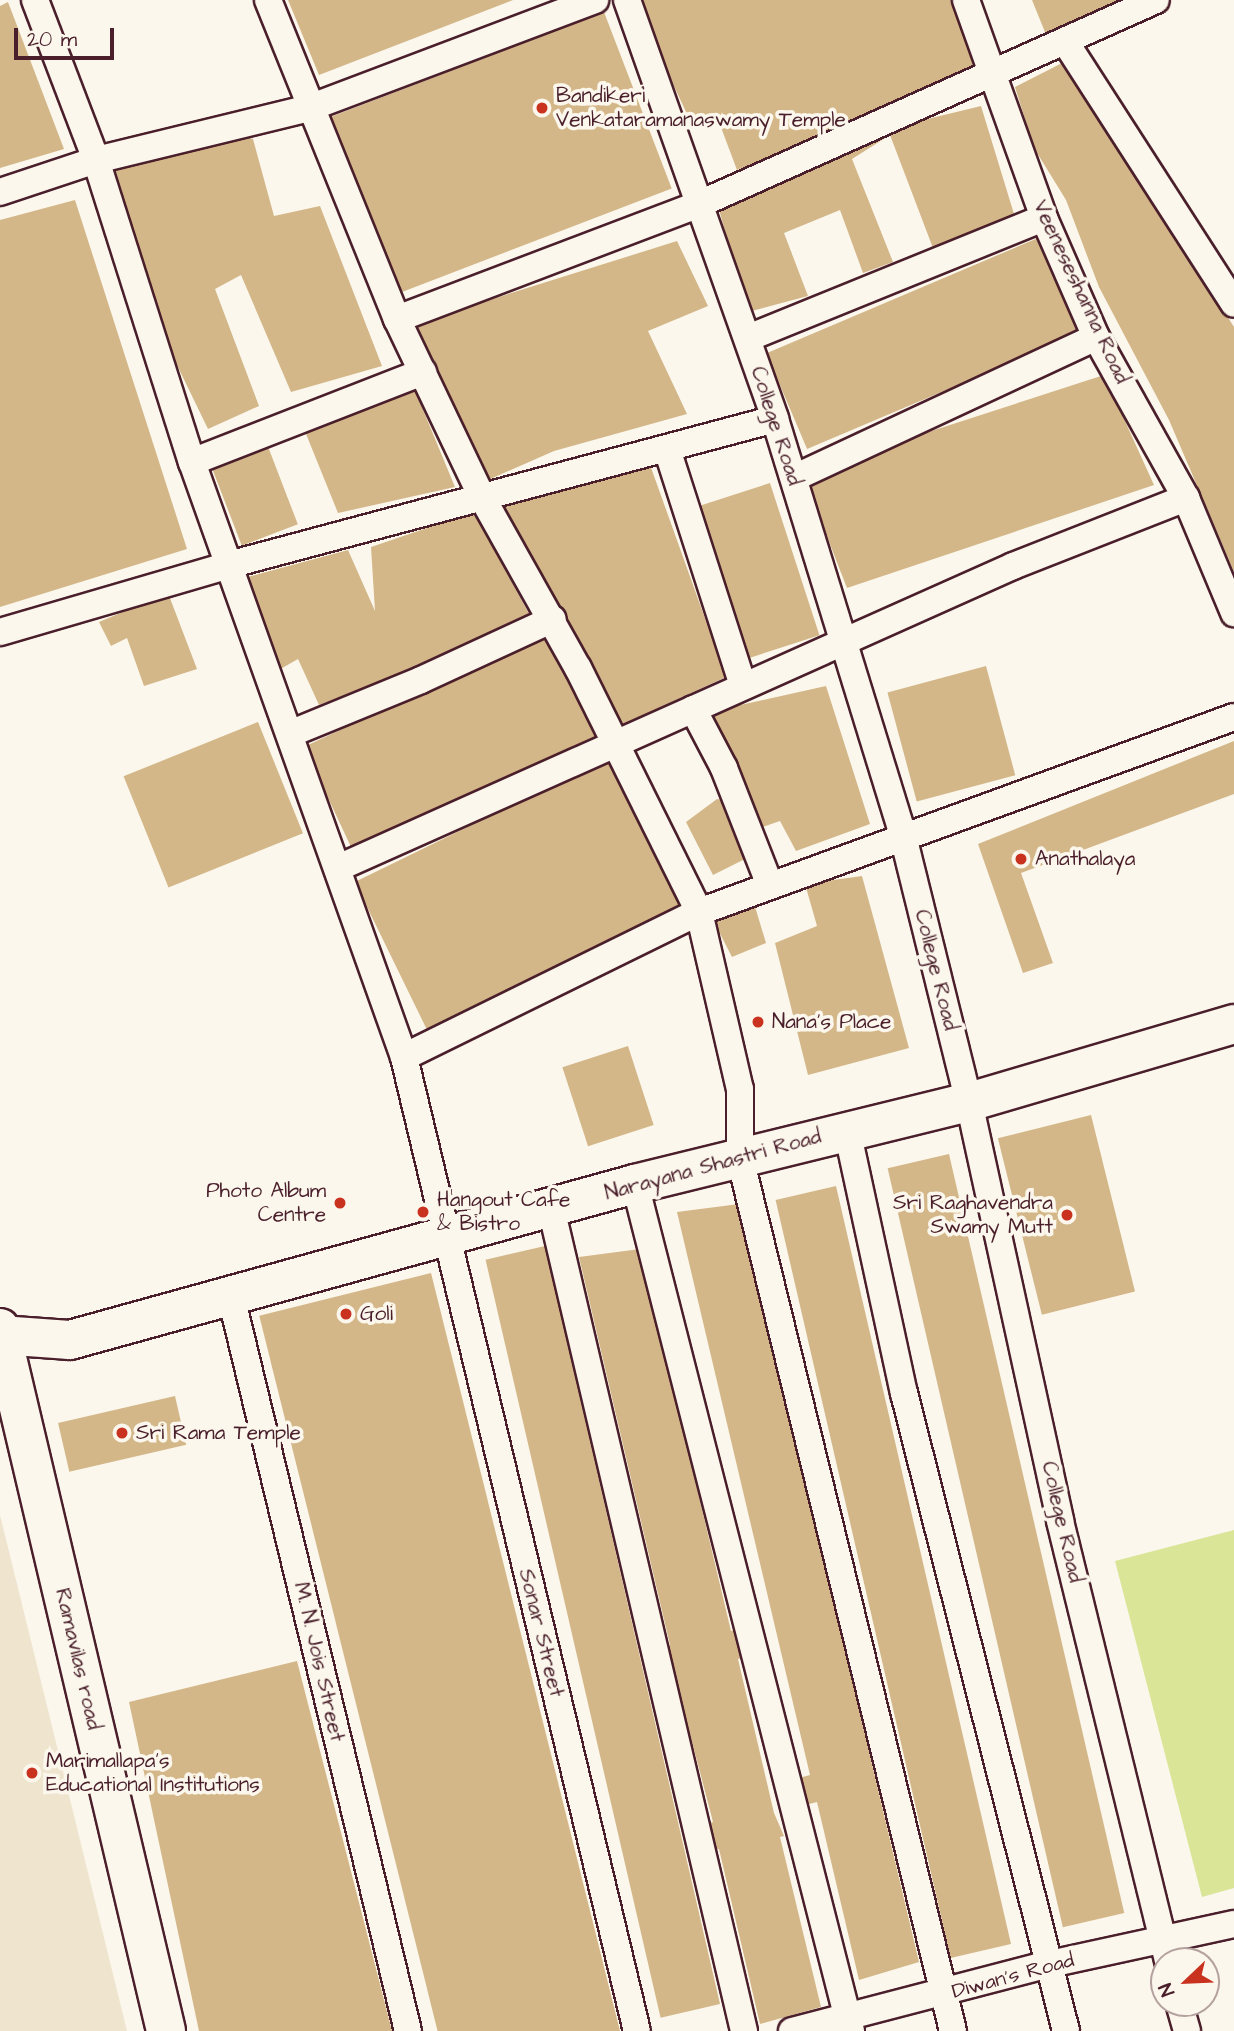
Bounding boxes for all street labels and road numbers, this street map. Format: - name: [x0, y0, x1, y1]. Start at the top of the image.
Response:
- street label: Veeneseshanna Road: [1027, 196, 1135, 388]
- street label: College Road: [745, 363, 807, 489]
- street label: College Road: [909, 907, 963, 1033]
- street label: Narayana Shastri Road: [602, 1124, 824, 1206]
- street label: College Road: [1036, 1459, 1088, 1585]
- street label: Sonar Street: [513, 1566, 569, 1700]
- street label: M. N. Jois Street: [288, 1580, 350, 1744]
- street label: Ramavilas road: [49, 1586, 107, 1732]
- street label: Diwan's Road: [949, 1948, 1077, 2004]

